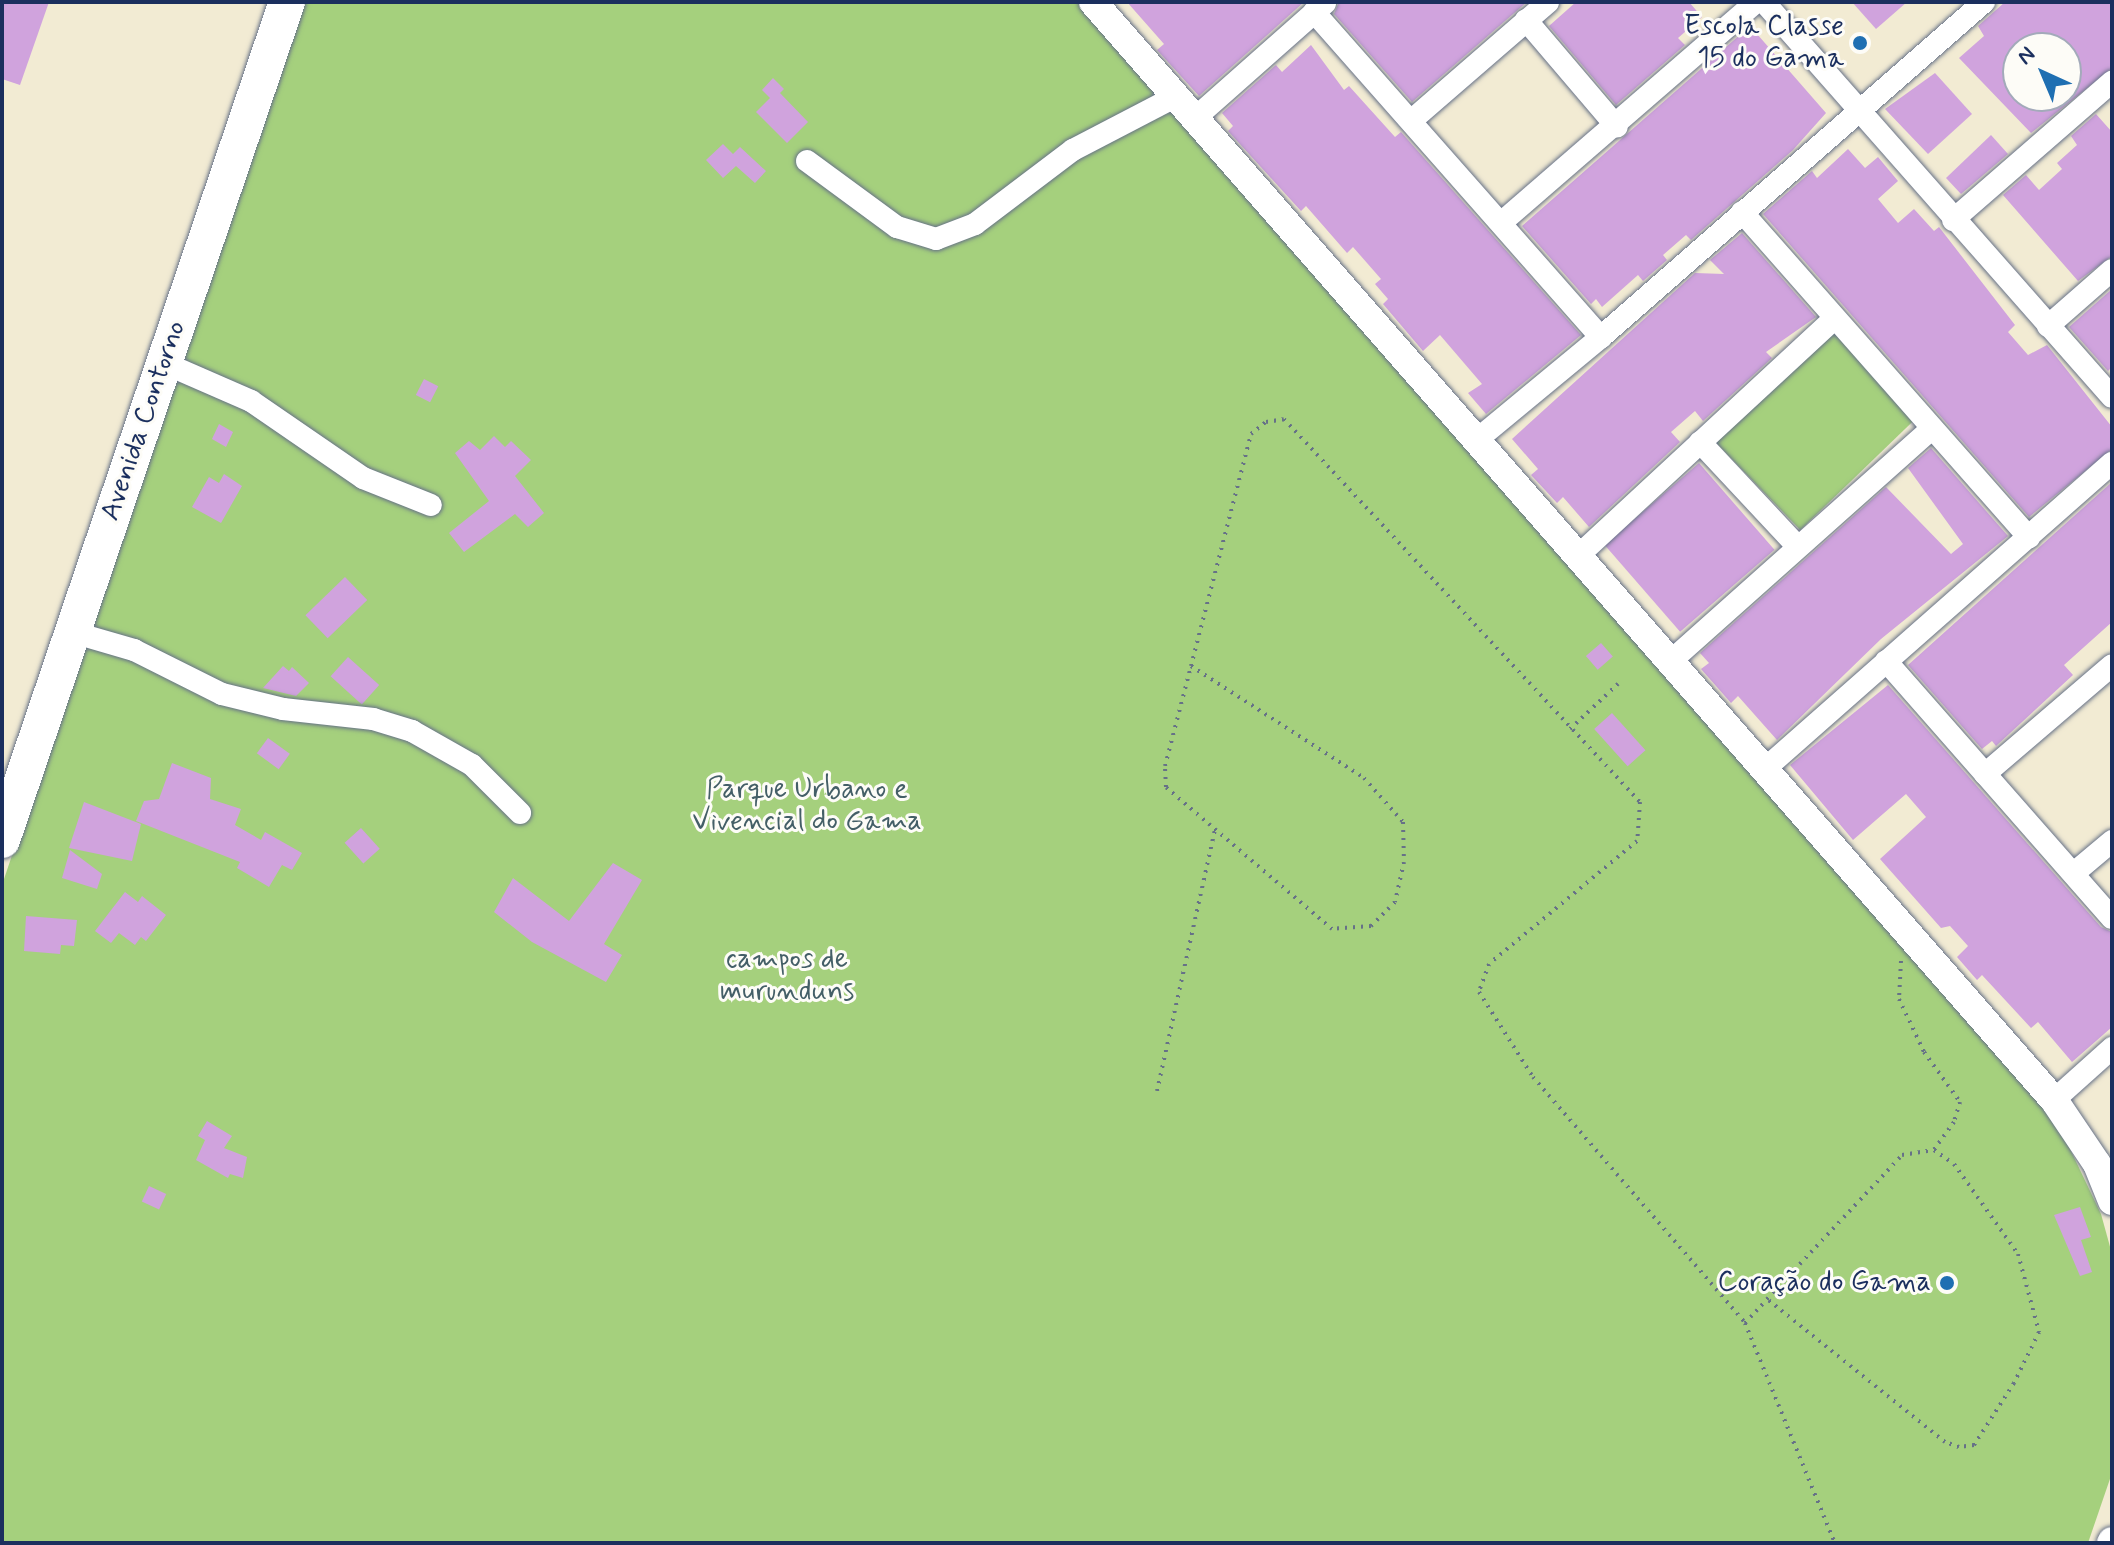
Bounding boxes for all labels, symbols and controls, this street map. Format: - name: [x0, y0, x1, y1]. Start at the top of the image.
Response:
- place label: Escola Classe 15 do Gama: [1684, 10, 1844, 76]
- north arrow: [2002, 32, 2082, 112]
- marker: Escola Classe 15 do Gama: [1851, 34, 1869, 52]
- text: N: [2012, 41, 2042, 71]
- street label: Avenida Contorno: [94, 317, 194, 525]
- park label: Parque Urbano e Vivencial do Gama: [695, 773, 919, 839]
- park label: campos de murunduns: [720, 943, 854, 1009]
- place label: Coração do Gama: [1725, 1266, 1931, 1300]
- marker: Coração do Gama: [1938, 1274, 1956, 1292]

